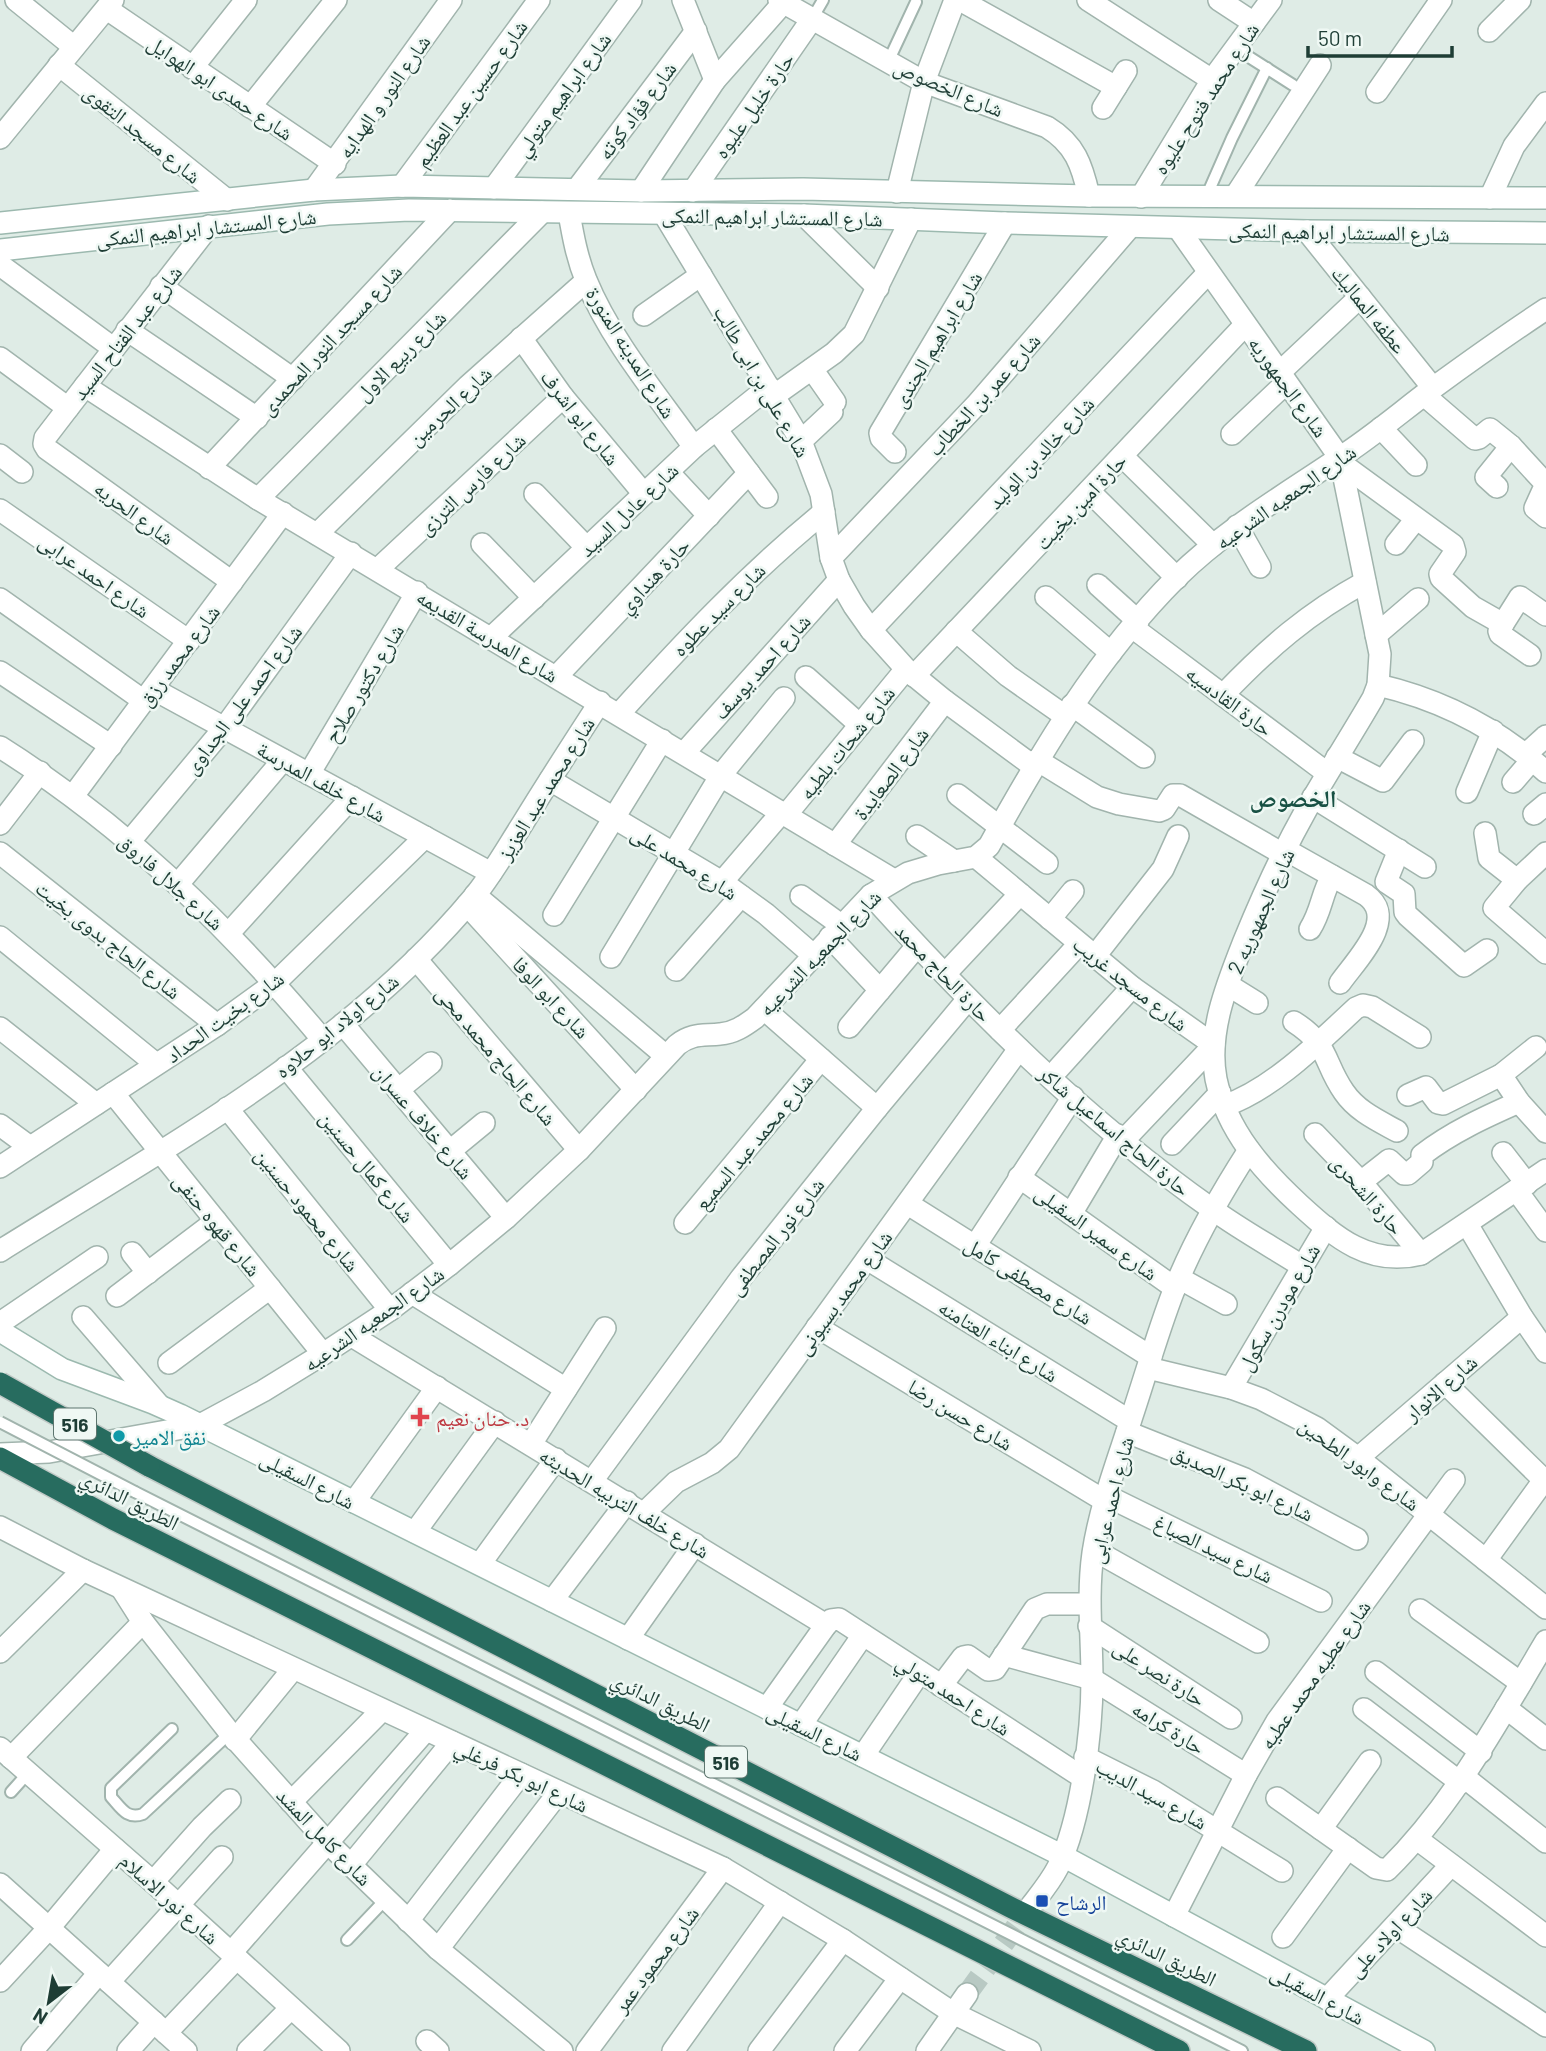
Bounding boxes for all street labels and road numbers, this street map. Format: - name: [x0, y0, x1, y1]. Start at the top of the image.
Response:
- street label: شارع حسين عبد العظيم: [408, 14, 534, 173]
- street label: شارع محمد فتوح عليوه: [1147, 17, 1265, 180]
- street label: شارع ابراهيم متولي: [508, 27, 620, 164]
- street label: شارع حمدى ابو الهوايل: [142, 29, 298, 147]
- street label: شارع النور و الهدايه: [331, 29, 436, 164]
- street label: حارة خليل عليوه: [707, 47, 800, 164]
- street label: شارع الخصوص: [890, 53, 1008, 123]
- street label: شارع فؤاد كوته: [591, 56, 682, 165]
- street label: شارع مسجد التقوى: [78, 78, 207, 189]
- street label: شارع المستشار ابراهيم النمكى: [661, 202, 883, 233]
- street label: شارع المستشار ابراهيم النمكى: [95, 203, 318, 254]
- street label: شارع المستشار ابراهيم النمكى: [1228, 217, 1450, 248]
- street label: شارع مسجد النور المحمدى: [254, 258, 408, 421]
- street label: شارع عبد الفتاح السيد: [66, 260, 188, 406]
- street label: عطفه المماليك: [1327, 260, 1413, 358]
- street label: شارع ابراهيم الجندى: [886, 266, 989, 413]
- street label: شارع المدينه المنورة: [580, 282, 682, 423]
- street label: شارع على بن ابى طالب: [708, 301, 817, 462]
- street label: شارع ربيع الاول: [349, 304, 452, 407]
- street label: شارع عمر بن الخطاب: [921, 327, 1046, 462]
- street label: شارع الجمهوريه: [1242, 331, 1334, 443]
- street label: شارع الحرمين: [402, 360, 497, 452]
- street label: شارع ابو اشرف: [534, 364, 626, 471]
- street label: شارع خالد بن الوليد: [981, 390, 1100, 515]
- street label: شارع فارس الترزى: [412, 427, 532, 541]
- street label: شارع الجمعيه الشرعيه: [1210, 438, 1361, 555]
- street label: حارة امين بخيت: [1029, 448, 1132, 556]
- street label: شارع عادل السيد: [573, 457, 684, 563]
- street label: شارع الحريه: [89, 475, 180, 551]
- street label: شارع احمد عرابى: [34, 528, 155, 624]
- street label: حارة هنداوي: [612, 532, 698, 622]
- street label: شارع سيد عطوه: [666, 557, 771, 662]
- street label: شارع المدرسة القديمه: [412, 583, 563, 689]
- street label: شارع محمد رزق: [132, 599, 226, 712]
- street label: شارع احمد يوسف: [707, 608, 816, 725]
- street label: شارع احمد على الجداوى: [178, 619, 308, 780]
- street label: شارع دكتور صلاح: [318, 619, 410, 748]
- street label: حارة القادسيه: [1182, 659, 1278, 741]
- street label: شارع شحات بلطيه: [793, 680, 901, 805]
- street label: شارع محمد عبد العزيز: [490, 712, 601, 866]
- street label: شارع الصعايدة: [847, 722, 935, 826]
- street label: شارع خلف المدرسة: [252, 735, 391, 828]
- street label: شارع محمد على: [626, 819, 743, 906]
- street label: شارع جلال فاروق: [113, 827, 230, 936]
- street label: شارع الجمهوريه 2: [1221, 845, 1301, 978]
- street label: شارع الحاج بدوى بخيت: [30, 874, 187, 1005]
- street label: شارع الجمعيه الشرعيه: [752, 884, 887, 1022]
- street label: حارة الحاج محمد: [889, 917, 997, 1028]
- street label: شارع مسجد غريب: [1067, 930, 1194, 1037]
- street label: شارع ابو الوفا: [506, 951, 596, 1044]
- street label: شارع بخيت الحداد: [160, 965, 289, 1069]
- street label: شارع اولاد ابو حلاوه: [269, 967, 404, 1084]
- street label: شارع الحاج محمد محى: [430, 980, 563, 1131]
- street label: شارع خلاف عسران: [367, 1058, 479, 1185]
- street label: حارة الحاج اسماعيل شاكر: [1032, 1059, 1196, 1202]
- street label: شارع محمد عبد السميع: [688, 1067, 819, 1216]
- street label: شارع كمال حسنين: [314, 1105, 421, 1228]
- street label: شارع محمود حسنين: [249, 1142, 366, 1277]
- street label: حارة الشحرى: [1326, 1149, 1410, 1240]
- street label: شارع قهوه حنفى: [167, 1167, 267, 1282]
- street label: شارع نور المصطفى: [721, 1172, 830, 1301]
- street label: شارع سمير السقيلى: [1030, 1179, 1163, 1286]
- street label: شارع محمد بسيونى: [789, 1225, 898, 1360]
- street label: شارع مصطفى كامل: [959, 1231, 1098, 1331]
- street label: شارع مودرن سكول: [1232, 1239, 1326, 1376]
- street label: شارع الجمعيه الشرعيه: [298, 1260, 449, 1377]
- street label: شارع ابناء العتامنه: [934, 1293, 1063, 1388]
- street label: شارع الانوار: [1398, 1348, 1483, 1428]
- street label: شارع حسن رضا: [903, 1373, 1018, 1457]
- road number: 516: [54, 1408, 96, 1440]
- street label: شارع وابور الطحين: [1293, 1411, 1425, 1517]
- street label: شارع احمد عرابى: [1082, 1434, 1140, 1566]
- street label: شارع ابو بكر الصديق: [1167, 1438, 1318, 1528]
- street label: شارع خلف التربيه الحديثه: [534, 1441, 715, 1564]
- street label: شارع السقيلى: [256, 1445, 359, 1515]
- street label: الطريق الدائري: [74, 1463, 184, 1539]
- street label: شارع سيد الصباغ: [1149, 1508, 1278, 1589]
- street label: شارع عطيه محمد عطيه: [1253, 1595, 1376, 1755]
- street label: حارة نصر على: [1108, 1633, 1211, 1713]
- street label: شارع احمد متولي: [889, 1648, 1016, 1745]
- street label: الطريق الدائري: [605, 1665, 715, 1741]
- street label: حارة كرامه: [1128, 1695, 1210, 1759]
- street label: شارع السقيلى: [762, 1698, 867, 1768]
- street label: شارع ابو بكر فرغلي: [449, 1733, 593, 1822]
- road number: 516: [705, 1746, 747, 1778]
- street label: شارع سيد الديب: [1091, 1752, 1212, 1836]
- street label: شارع كامل المشد: [271, 1782, 378, 1892]
- street label: شارع نور الاسلام: [113, 1847, 225, 1951]
- street label: شارع اولاد على: [1341, 1882, 1438, 1983]
- street label: شارع محمود عمر: [606, 1901, 705, 2019]
- street label: الطريق الدائري: [1111, 1921, 1221, 1996]
- street label: شارع السقيلى: [1266, 1959, 1369, 2031]

